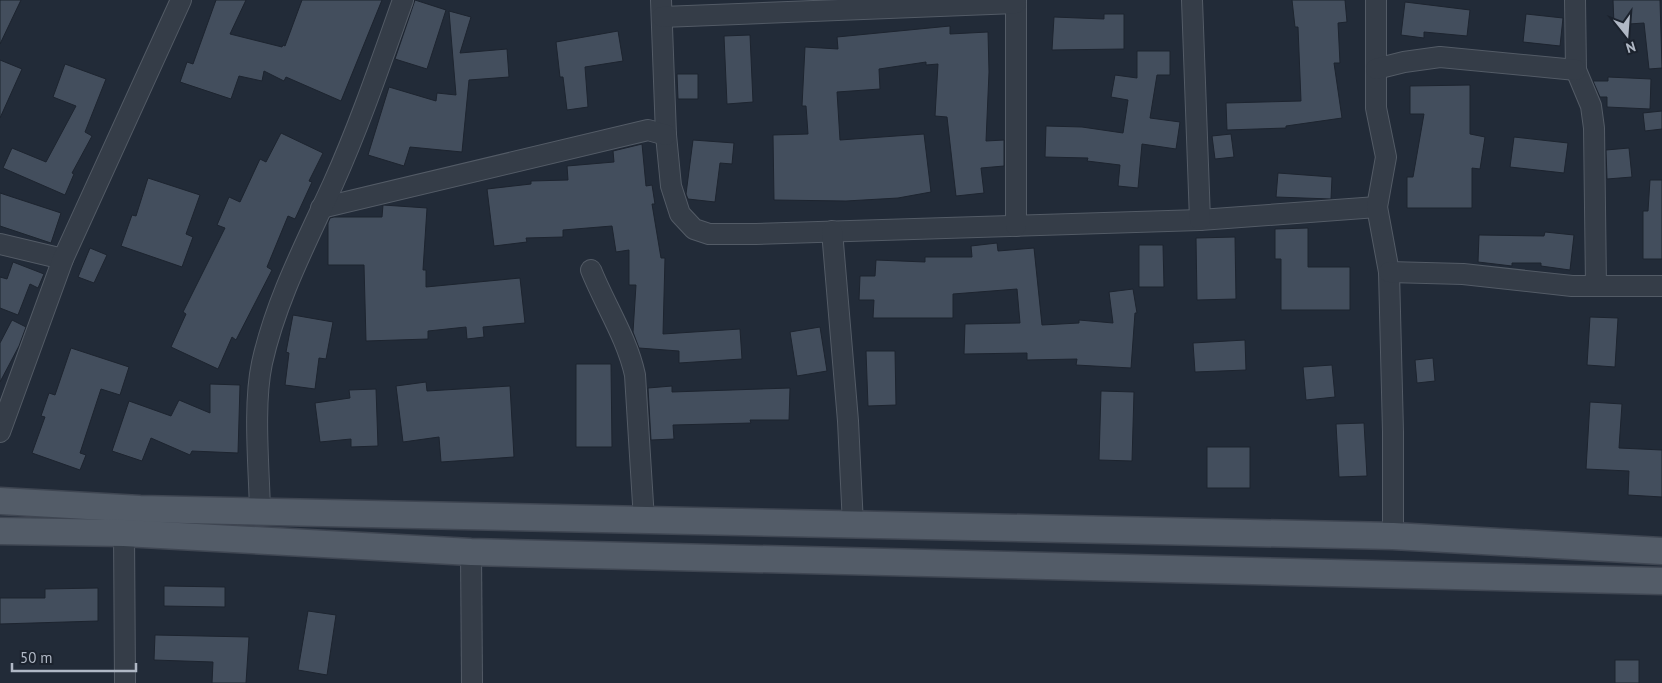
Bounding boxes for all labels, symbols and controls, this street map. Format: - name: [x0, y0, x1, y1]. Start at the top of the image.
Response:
- north arrow: [1602, 10, 1652, 60]
- text: N: [1624, 37, 1638, 57]
- scale bar: [12, 640, 136, 672]
- text: 50 m: [20, 648, 53, 667]

